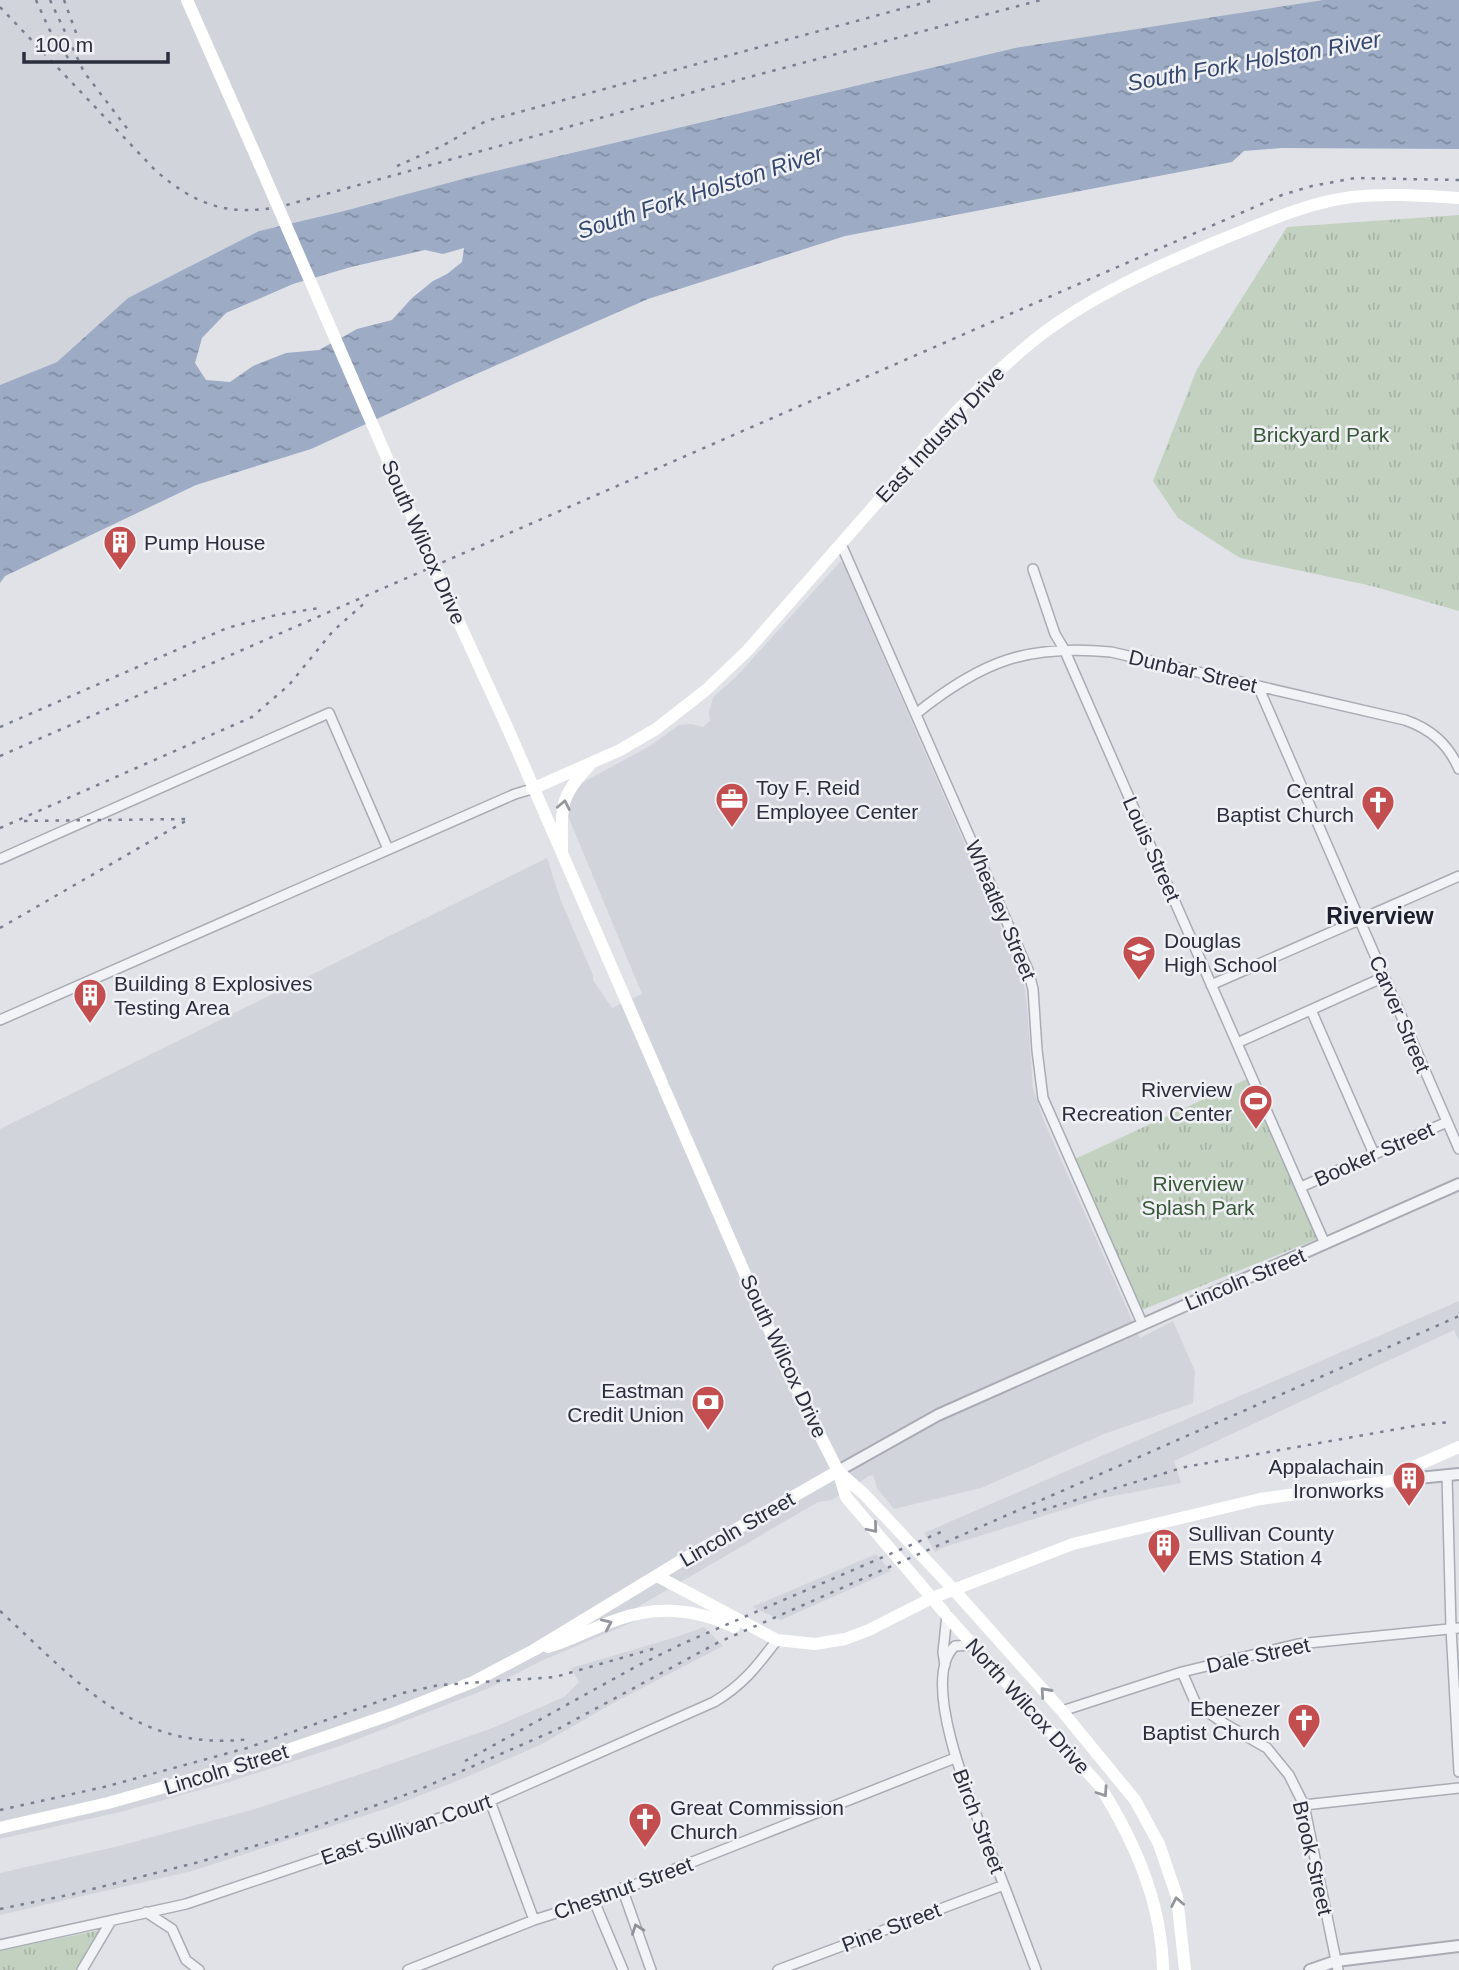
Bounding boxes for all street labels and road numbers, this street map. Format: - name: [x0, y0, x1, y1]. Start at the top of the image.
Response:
- street label: East Industry Drive: [871, 361, 1009, 507]
- street label: South Wilcox Drive: [377, 456, 471, 628]
- street label: Dunbar Street: [1127, 645, 1259, 697]
- street label: Louis Street: [1119, 793, 1185, 905]
- street label: Wheatley Street: [961, 837, 1041, 983]
- street label: Carver Street: [1365, 952, 1435, 1076]
- street label: Booker Street: [1311, 1117, 1437, 1191]
- street label: Lincoln Street: [1181, 1243, 1309, 1315]
- street label: South Wilcox Drive: [736, 1271, 832, 1441]
- street label: Lincoln Street: [676, 1487, 798, 1571]
- street label: Dale Street: [1204, 1633, 1312, 1677]
- street label: North Wilcox Drive: [961, 1634, 1095, 1778]
- street label: Lincoln Street: [161, 1739, 291, 1799]
- street label: Birch Street: [949, 1766, 1009, 1876]
- street label: East Sullivan Court: [318, 1789, 494, 1869]
- street label: Brook Street: [1289, 1799, 1337, 1918]
- street label: Chestnut Street: [551, 1852, 696, 1924]
- street label: Pine Street: [838, 1898, 944, 1956]

